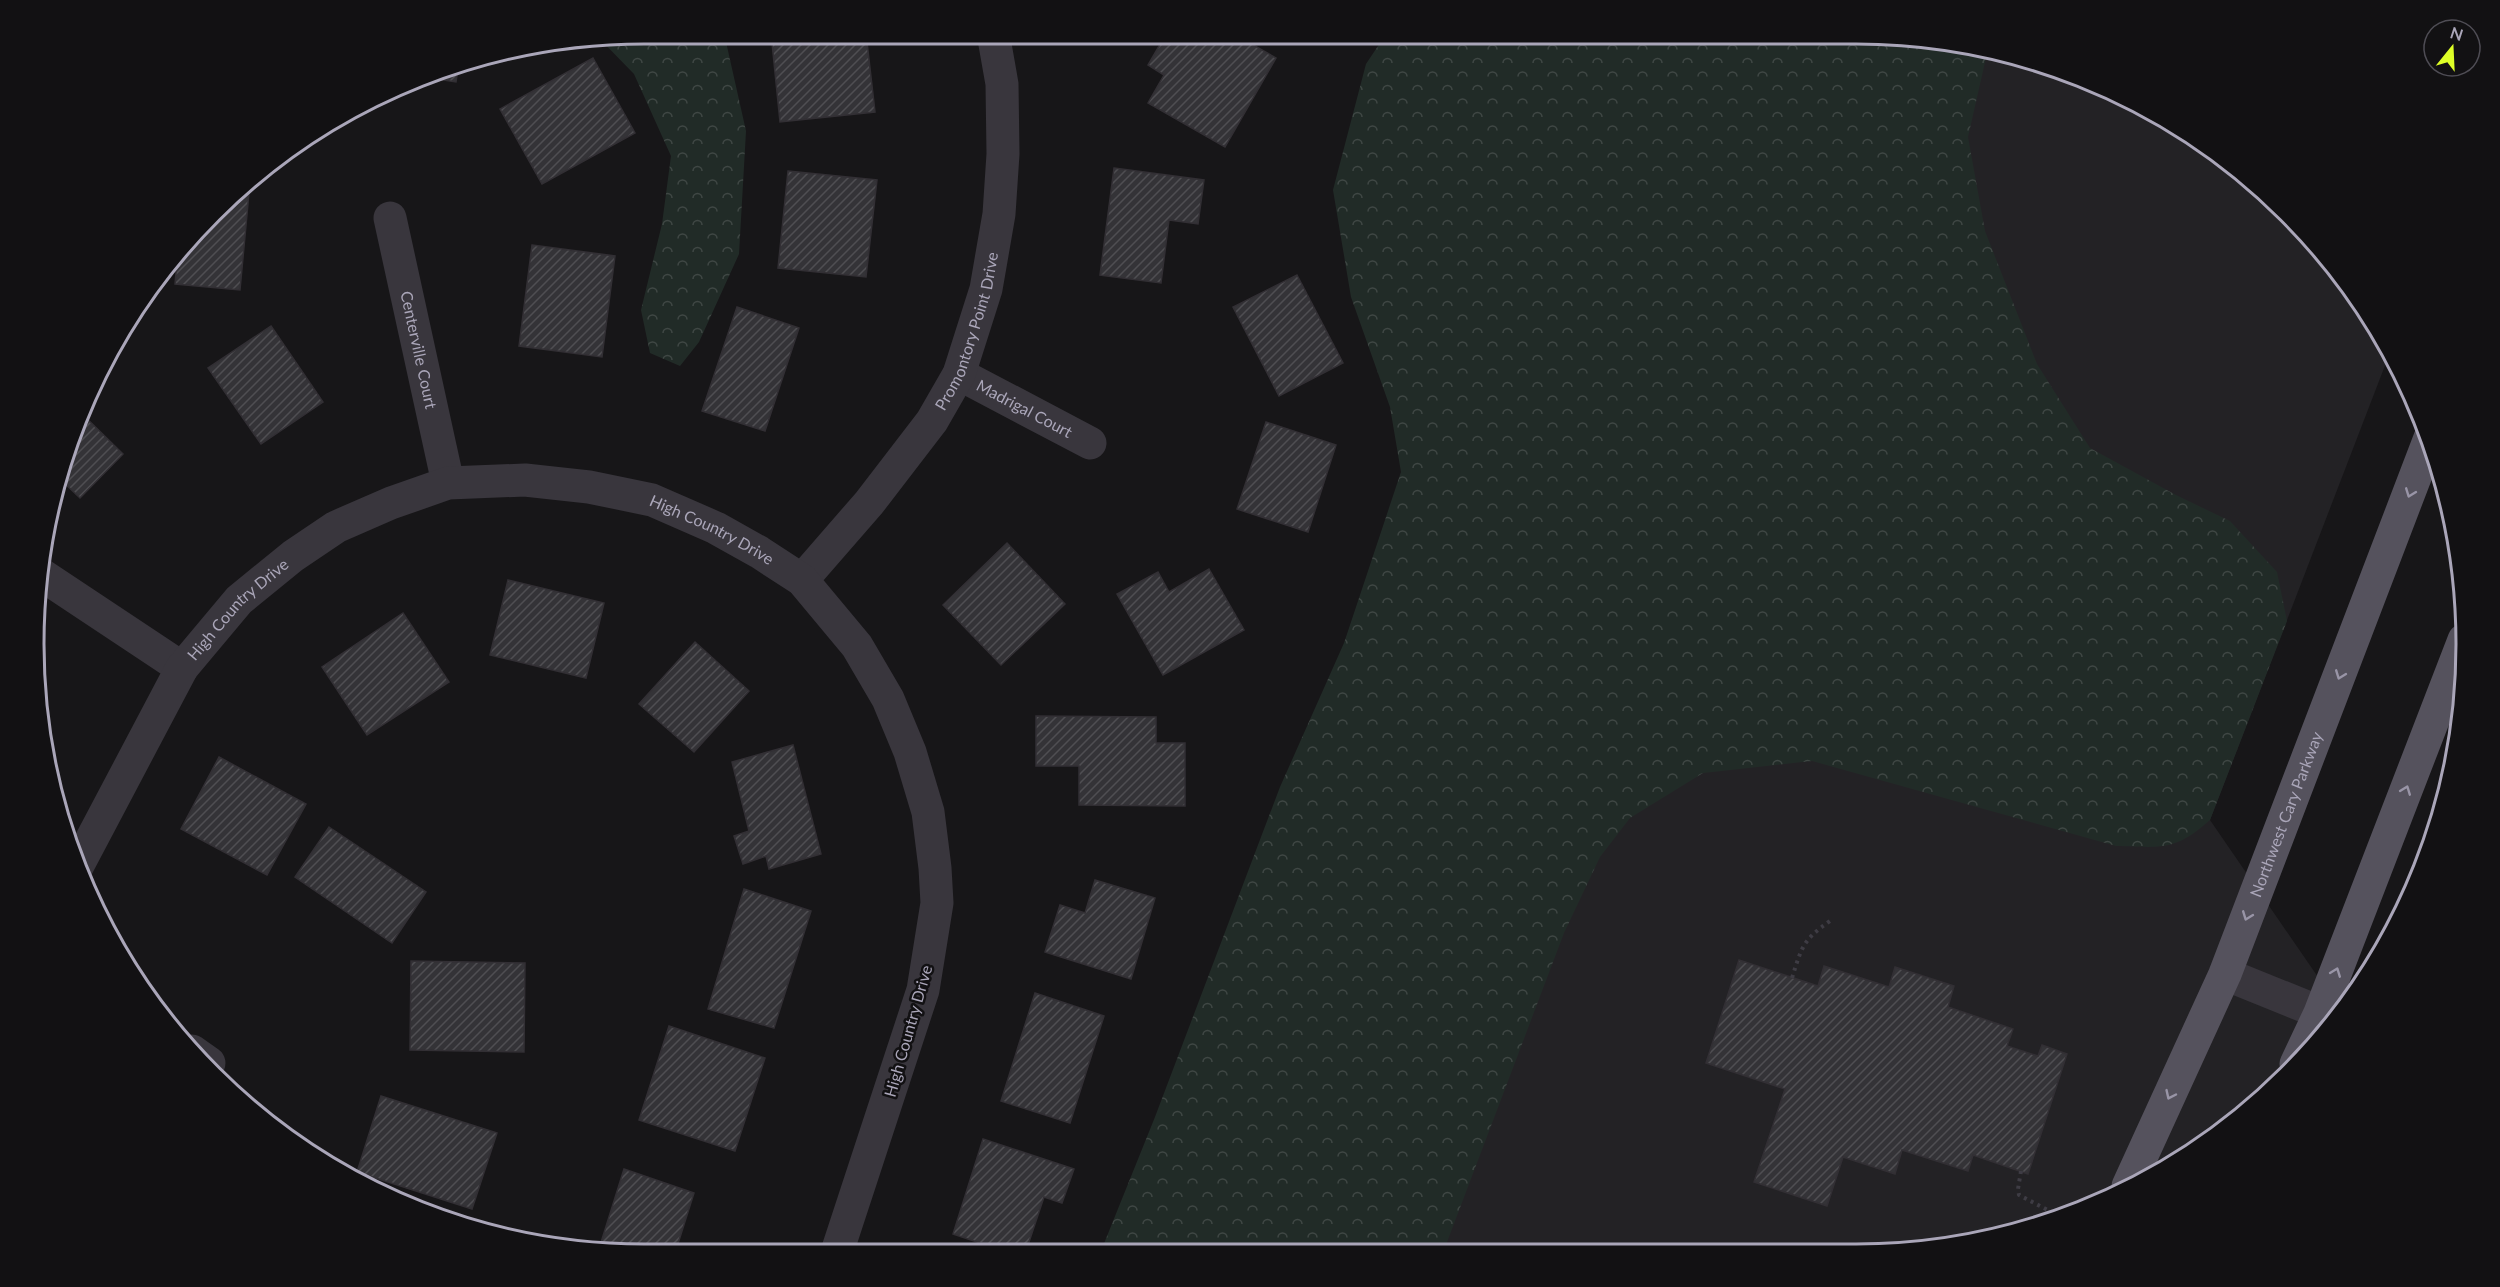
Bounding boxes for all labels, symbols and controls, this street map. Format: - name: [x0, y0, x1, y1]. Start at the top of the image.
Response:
- north arrow: [2422, 18, 2482, 78]
- text: N: [2448, 22, 2466, 44]
- street label: Promontory Point Drive: [930, 250, 1001, 413]
- street label: Centerville Court: [397, 289, 442, 411]
- street label: Madrigal Court: [974, 375, 1076, 441]
- one-way arrow: [2404, 487, 2417, 498]
- street label: High Country Drive: [647, 490, 778, 568]
- street label: High Country Drive: [183, 554, 292, 664]
- one-way arrow: [2334, 669, 2347, 680]
- street label: Northwest Cary Parkway: [2245, 728, 2326, 900]
- one-way arrow: [2399, 785, 2411, 796]
- one-way arrow: [2242, 910, 2255, 921]
- street label: High Country Drive: [880, 963, 935, 1099]
- one-way arrow: [2328, 967, 2341, 978]
- one-way arrow: [2165, 1088, 2177, 1099]

